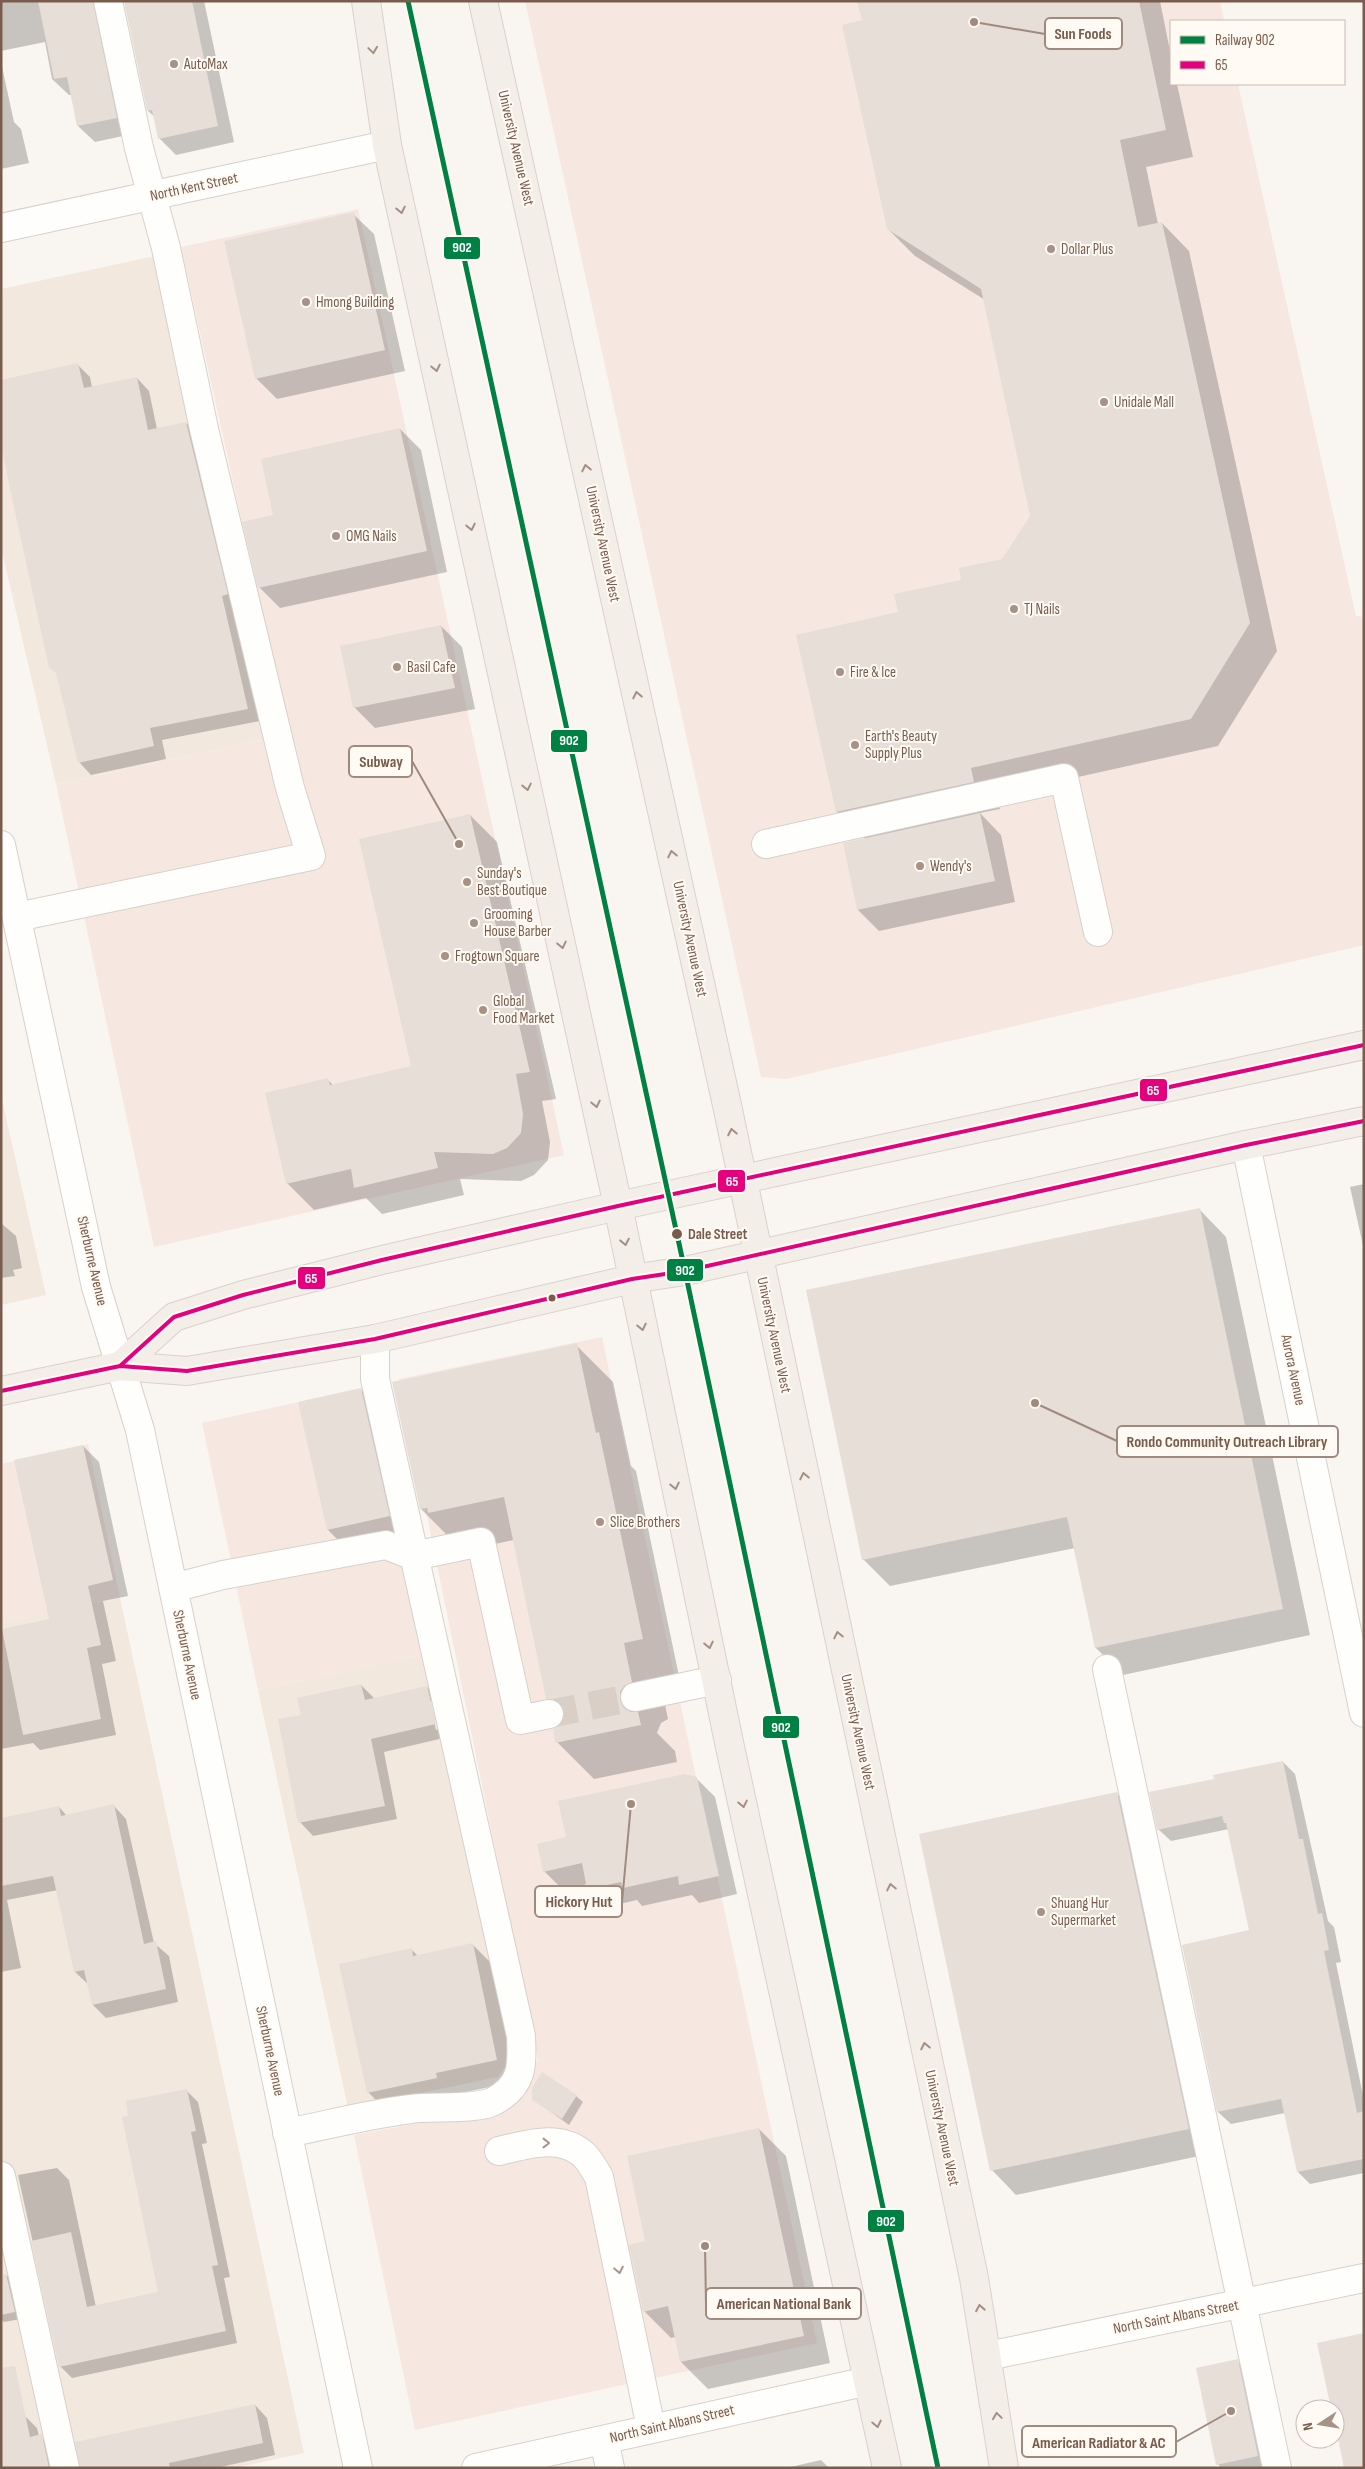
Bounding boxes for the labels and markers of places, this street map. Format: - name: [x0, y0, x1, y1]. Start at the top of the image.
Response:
- callout: Sun Foods: [1045, 18, 1122, 49]
- place label: AutoMax: [183, 55, 228, 74]
- marker: AutoMax: [168, 58, 180, 70]
- place label: Dollar Plus: [1061, 240, 1113, 259]
- marker: Dollar Plus: [1045, 243, 1057, 255]
- place label: Hmong Building: [316, 293, 394, 312]
- marker: Hmong Building: [300, 296, 312, 308]
- place label: Unidale Mall: [1114, 393, 1174, 412]
- marker: Unidale Mall: [1098, 396, 1110, 408]
- place label: OMG Nails: [346, 527, 397, 546]
- marker: OMG Nails: [330, 530, 342, 542]
- place label: TJ Nails: [1024, 600, 1060, 619]
- marker: TJ Nails: [1008, 603, 1020, 615]
- place label: Basil Cafe: [407, 658, 456, 677]
- marker: Basil Cafe: [391, 661, 403, 673]
- place label: Fire & Ice: [850, 663, 896, 682]
- marker: Fire & Ice: [834, 666, 846, 678]
- place label: Earth's Beauty Supply Plus: [865, 727, 937, 763]
- marker: Earth's Beauty Supply Plus: [849, 739, 861, 751]
- callout: Subway: [349, 746, 412, 777]
- place label: Wendy's: [930, 857, 972, 876]
- marker: Wendy's: [914, 860, 926, 872]
- place label: Sunday's Best Boutique: [477, 864, 547, 900]
- marker: Sunday's Best Boutique: [461, 876, 473, 888]
- place label: Grooming House Barber: [484, 905, 552, 941]
- marker: Grooming House Barber: [468, 917, 480, 929]
- place label: Frogtown Square: [455, 947, 539, 966]
- marker: Frogtown Square: [439, 950, 451, 962]
- place label: Global Food Market: [493, 992, 555, 1028]
- marker: Global Food Market: [477, 1004, 489, 1016]
- place label: Dale Street: [688, 1225, 748, 1244]
- marker: Dale Street: [670, 1227, 684, 1241]
- unlabelled marker: [547, 1293, 557, 1303]
- callout: Rondo Community Outreach Library: [1117, 1426, 1338, 1457]
- place label: Slice Brothers: [610, 1513, 680, 1532]
- marker: Slice Brothers: [594, 1516, 606, 1528]
- callout: Hickory Hut: [535, 1886, 622, 1917]
- place label: Shuang Hur Supermarket: [1051, 1894, 1116, 1930]
- marker: Shuang Hur Supermarket: [1035, 1906, 1047, 1918]
- callout: American National Bank: [706, 2288, 861, 2319]
- callout: American Radiator & AC: [1022, 2426, 1176, 2457]

